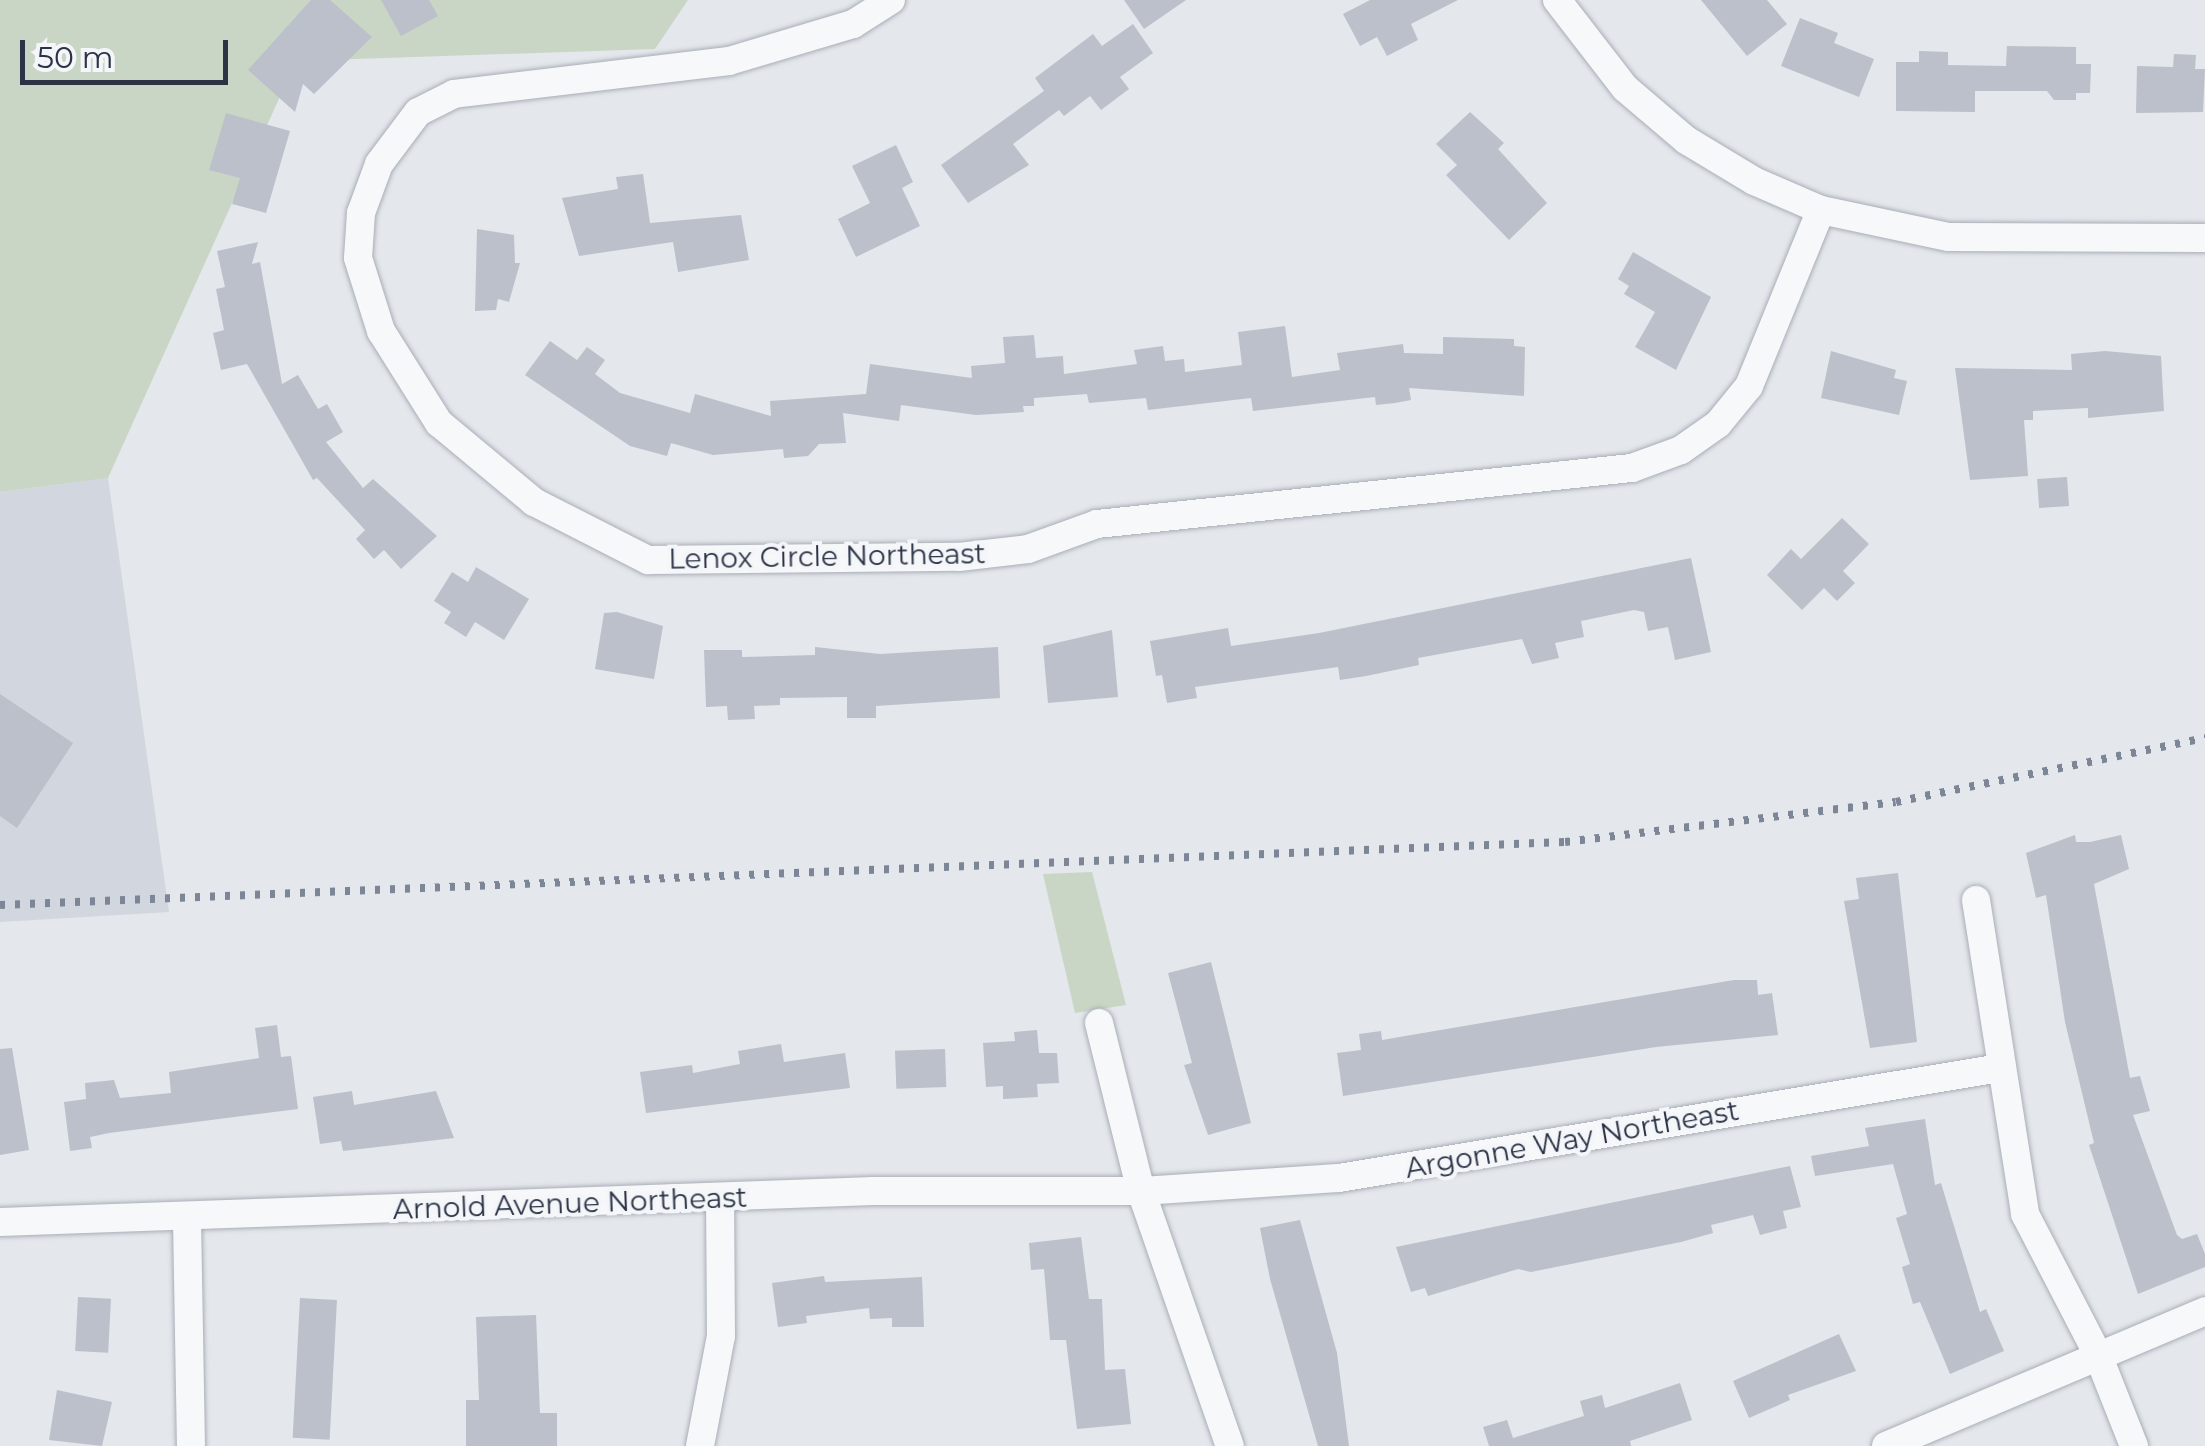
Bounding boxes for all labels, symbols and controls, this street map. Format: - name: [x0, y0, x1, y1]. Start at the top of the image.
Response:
- scale bar: [25, 20, 232, 82]
- text: 50 m: [37, 39, 114, 76]
- street label: Lenox Circle Northeast: [668, 536, 986, 576]
- street label: Argonne Way Northeast: [1403, 1093, 1741, 1185]
- street label: Arnold Avenue Northeast: [392, 1180, 748, 1226]

